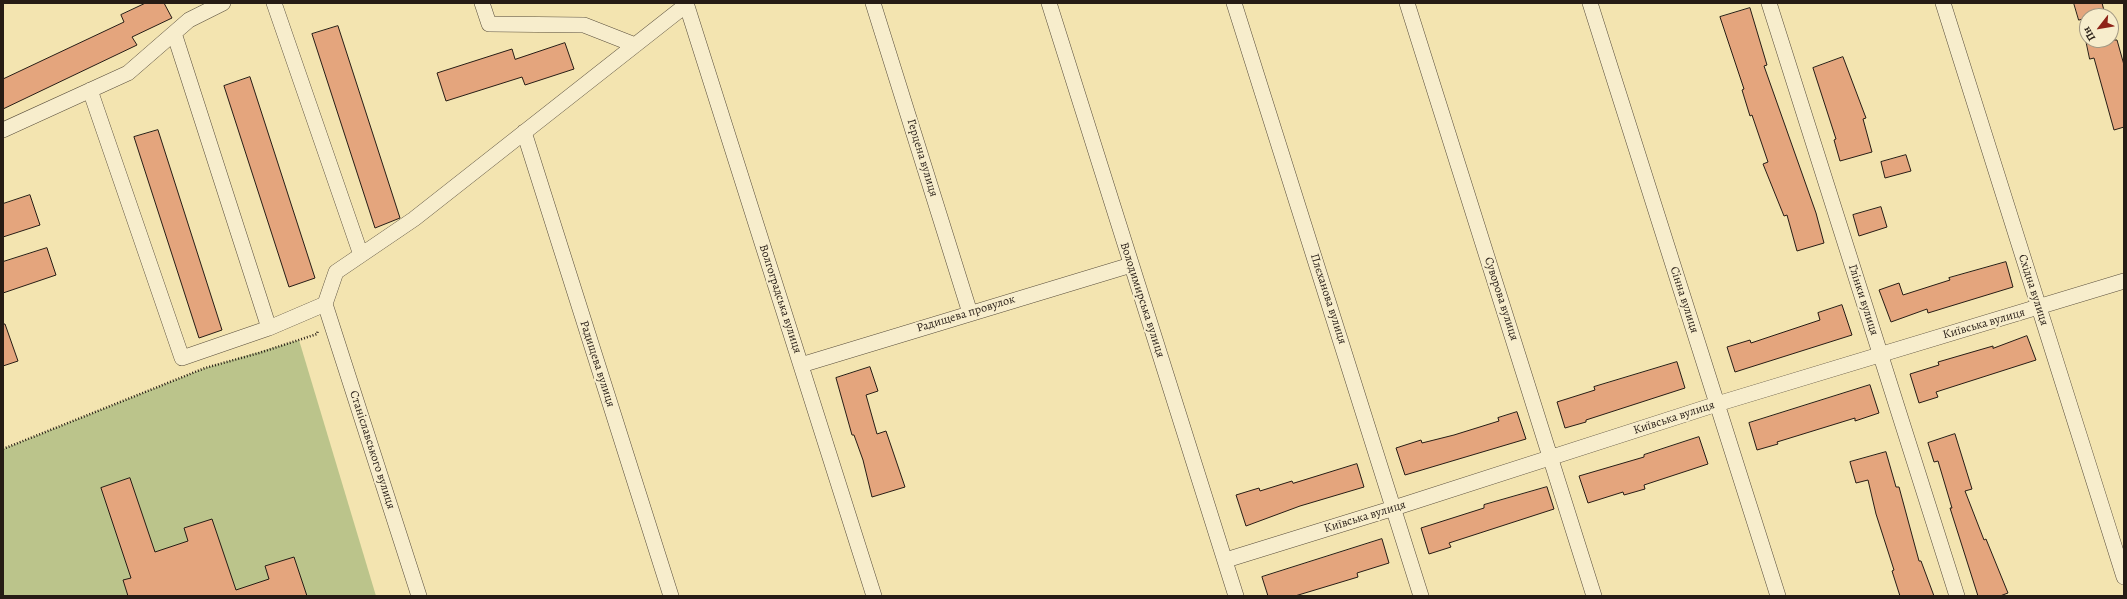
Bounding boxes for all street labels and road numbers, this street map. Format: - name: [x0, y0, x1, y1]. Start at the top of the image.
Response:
- street label: Герцена вулиця: [903, 117, 941, 199]
- street label: Володимирська вулиця: [1117, 241, 1167, 359]
- street label: Волгоградська вулиця: [756, 243, 804, 355]
- street label: Плєханова вулиця: [1307, 252, 1349, 346]
- street label: Східна вулиця: [2015, 253, 2051, 327]
- street label: Суворова вулиця: [1481, 255, 1521, 343]
- street label: Глінки вулиця: [1845, 263, 1881, 337]
- street label: Сінна вулиця: [1666, 265, 1702, 335]
- street label: Радищева провулок: [915, 292, 1017, 336]
- street label: Київська вулиця: [1941, 305, 2027, 343]
- street label: Радищева вулиця: [576, 319, 618, 409]
- street label: Станіславського вулиця: [346, 389, 398, 511]
- street label: Київська вулиця: [1631, 398, 1717, 438]
- street label: Київська вулиця: [1322, 498, 1408, 536]

